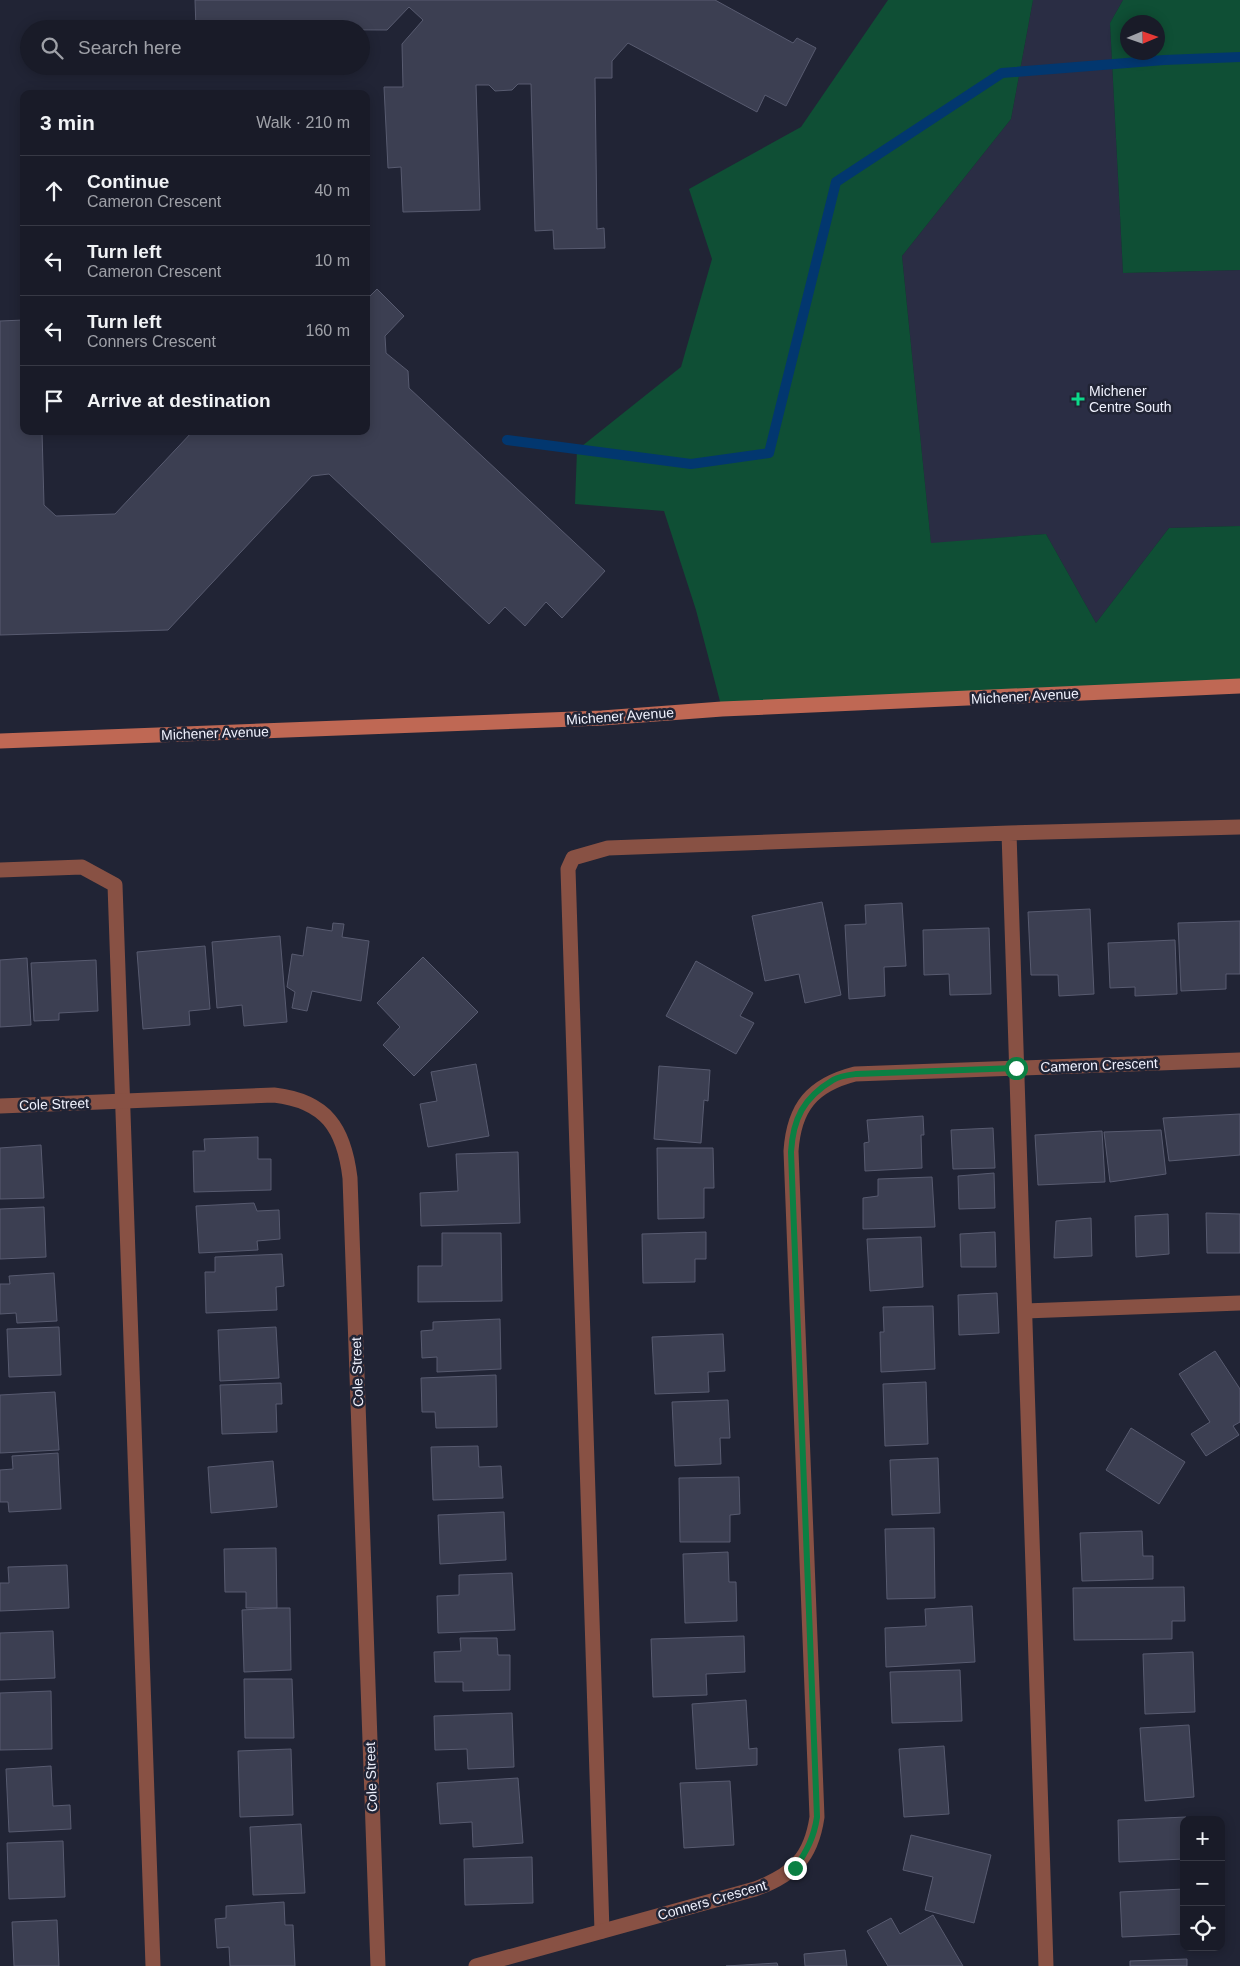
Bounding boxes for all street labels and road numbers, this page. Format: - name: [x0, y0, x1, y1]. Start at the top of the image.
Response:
- street label: Michener Avenue: [971, 685, 1080, 707]
- street label: Michener Avenue: [566, 704, 675, 728]
- street label: Michener Avenue: [161, 723, 269, 743]
- street label: Cameron Crescent: [1040, 1055, 1158, 1075]
- street label: Cole Street: [19, 1095, 89, 1113]
- street label: Cole Street: [348, 1337, 366, 1407]
- street label: Cole Street: [362, 1742, 380, 1812]
- street label: Conners Crescent: [656, 1877, 769, 1923]

